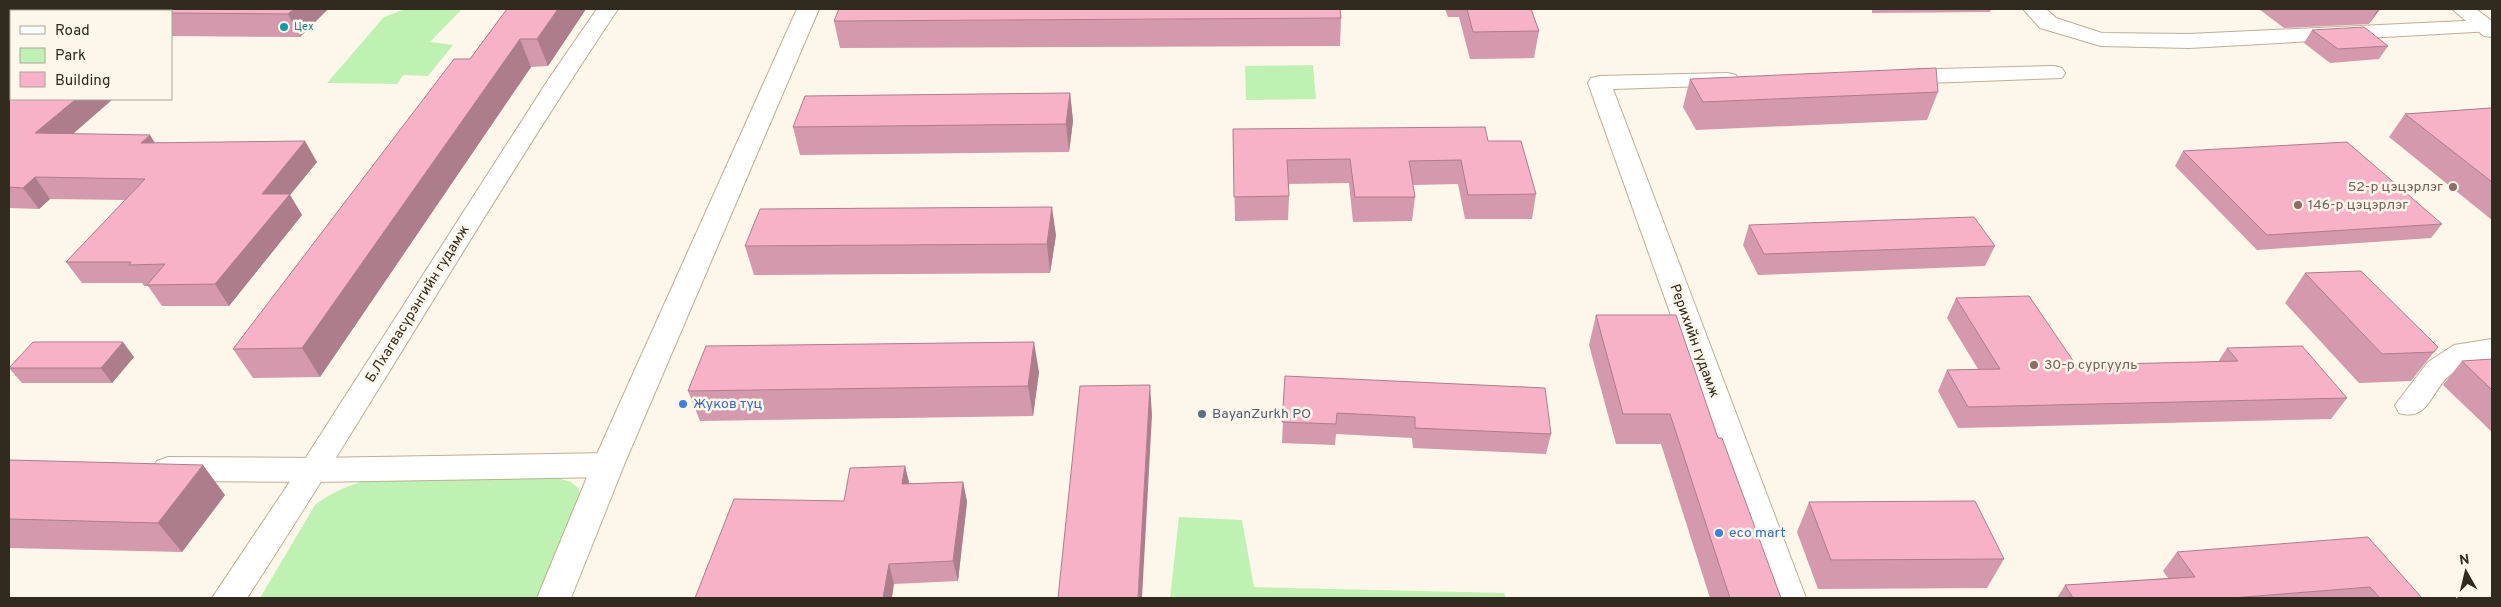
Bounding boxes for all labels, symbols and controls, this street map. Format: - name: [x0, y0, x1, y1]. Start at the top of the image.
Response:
- legend: [10, 10, 172, 100]
- place label: Цех: [294, 20, 314, 34]
- marker: Цех: [278, 21, 290, 33]
- text: Road: [55, 22, 90, 41]
- text: Park: [55, 47, 86, 66]
- text: Building: [55, 72, 110, 91]
- place label: 52-р цэцэрлэг: [2348, 179, 2443, 196]
- marker: 52-р цэцэрлэг: [2447, 181, 2459, 193]
- place label: 146-р цэцэрлэг: [2308, 197, 2408, 214]
- marker: 146-р цэцэрлэг: [2292, 199, 2304, 211]
- street label: Б.Лхагвасүрэнгийн гудамж: [362, 222, 474, 386]
- street label: Рерихийн гудамж: [1666, 282, 1723, 400]
- place label: 30-р сургууль: [2044, 357, 2137, 374]
- marker: 30-р сургууль: [2028, 359, 2040, 371]
- place label: Жуков түц: [693, 396, 763, 413]
- marker: Жуков түц: [677, 398, 689, 410]
- place label: BayanZurkh PO: [1212, 406, 1311, 423]
- marker: BayanZurkh PO: [1196, 408, 1208, 420]
- place label: eco mart: [1729, 525, 1785, 542]
- marker: eco mart: [1713, 527, 1725, 539]
- north arrow: [2441, 547, 2491, 597]
- text: N: [2458, 551, 2471, 570]

